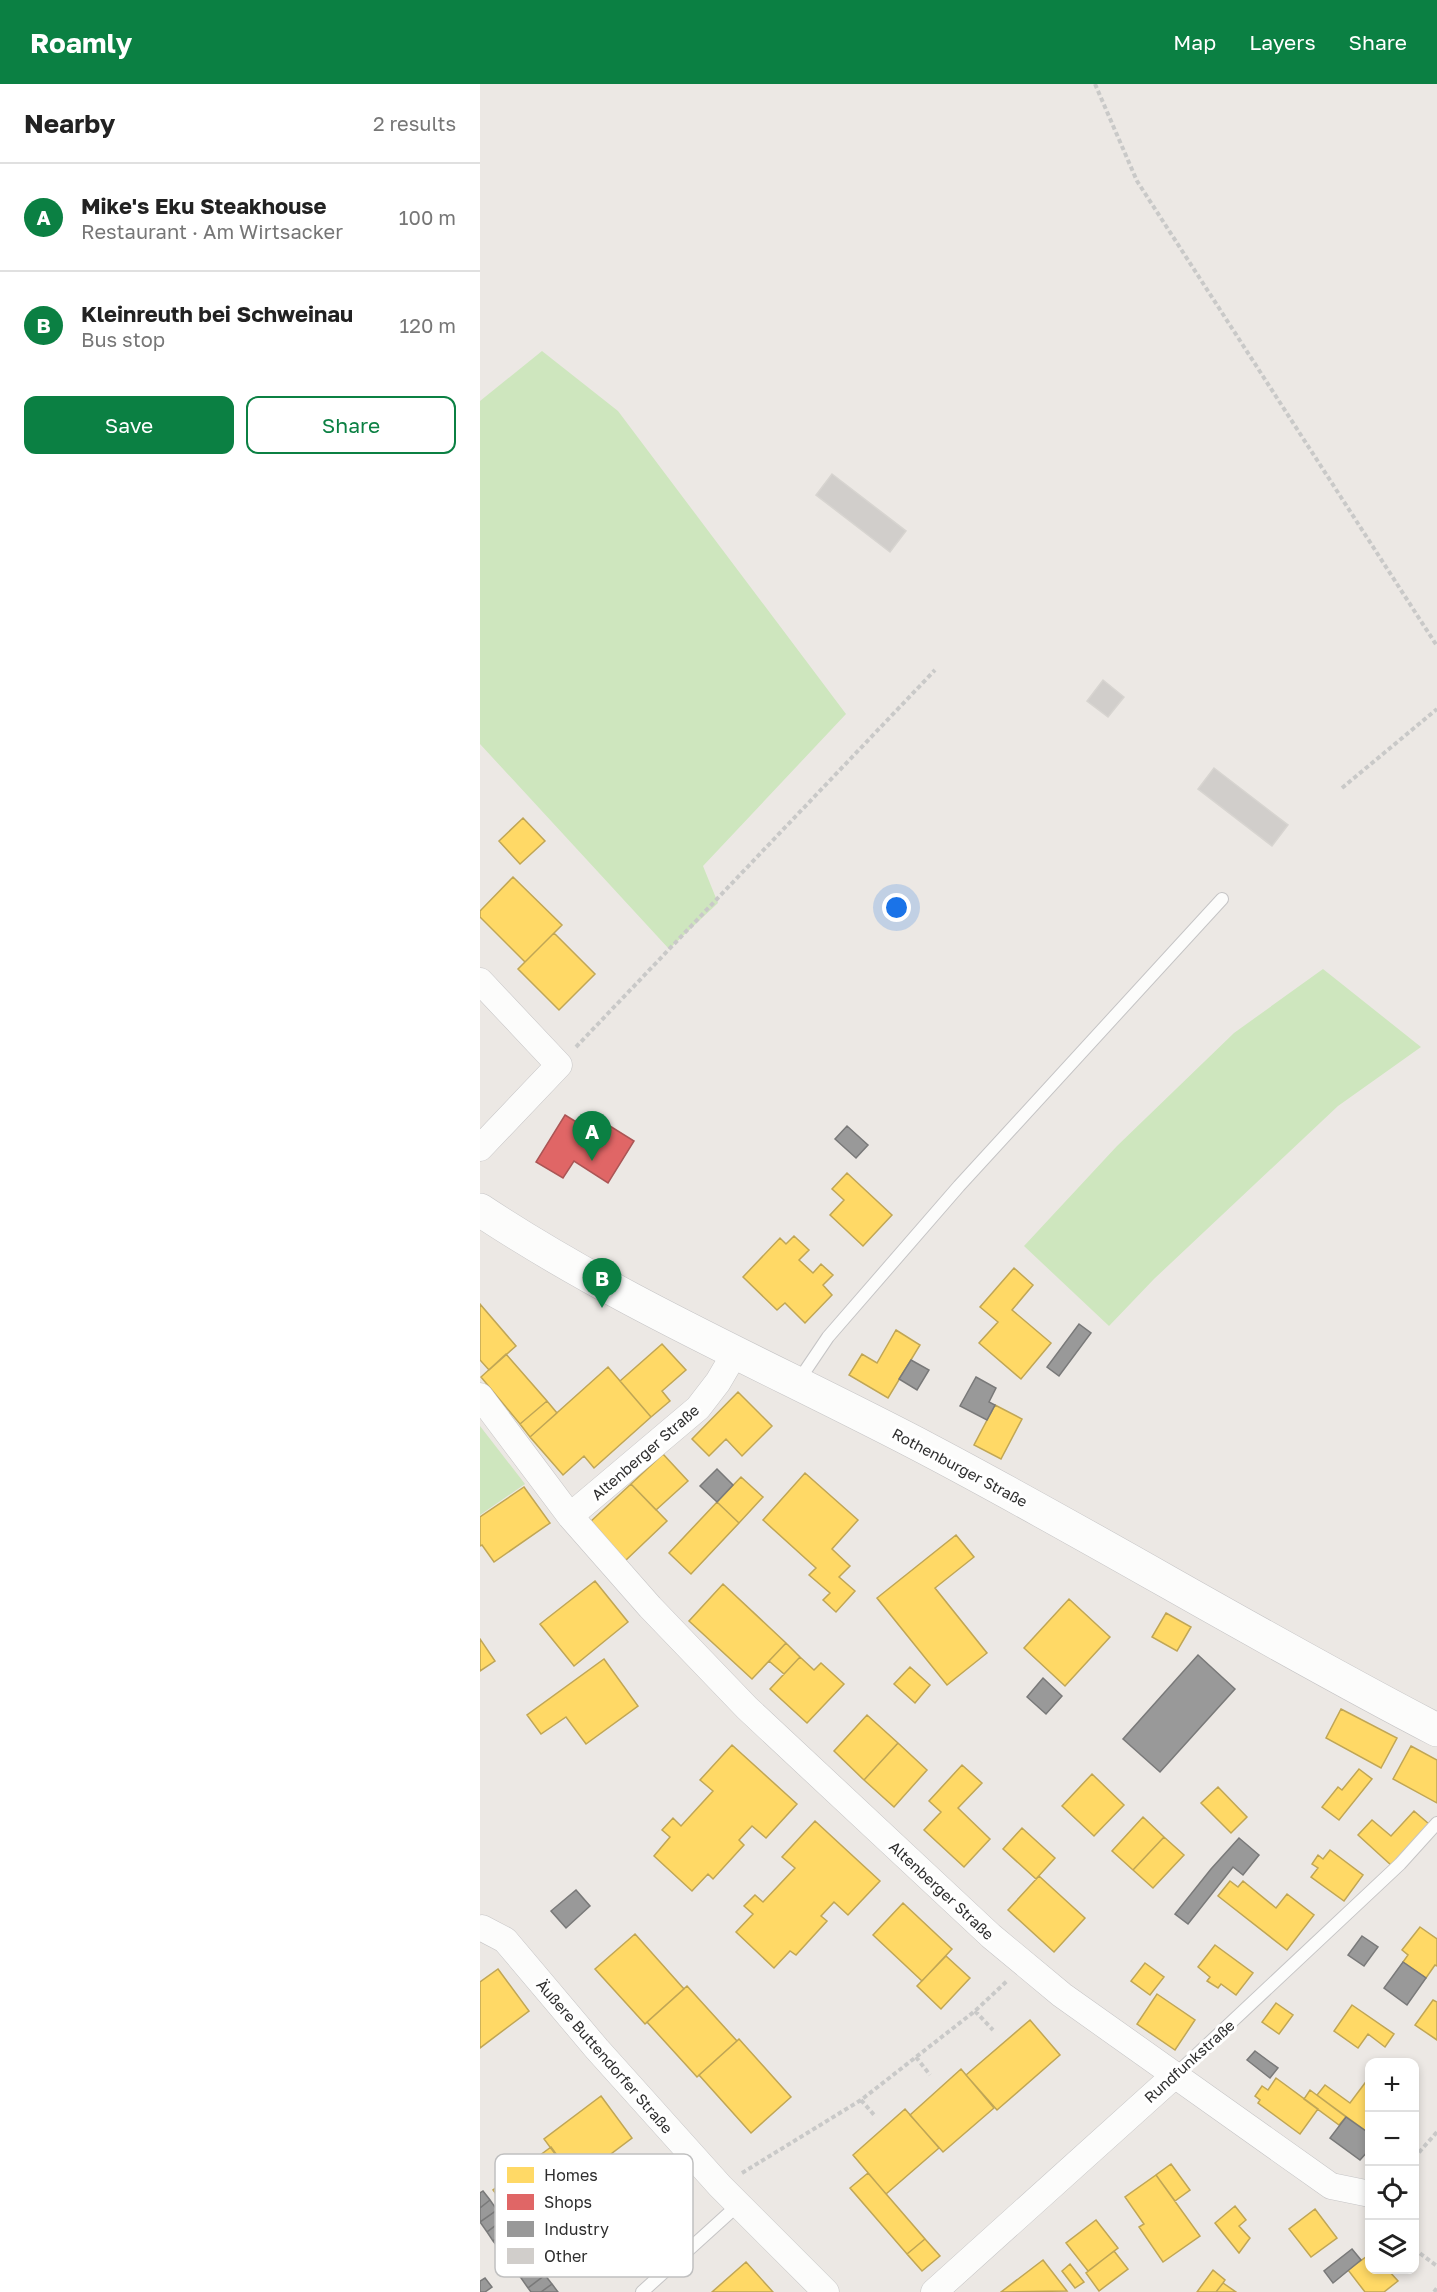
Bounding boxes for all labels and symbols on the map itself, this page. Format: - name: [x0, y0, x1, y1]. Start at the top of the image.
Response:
- your location: [882, 893, 911, 922]
- pin: A: [572, 1112, 612, 1161]
- pin: B: [582, 1258, 622, 1308]
- street label: Altenberger Straße: [588, 1400, 703, 1503]
- street label: Rothenburger Straße: [889, 1424, 1031, 1510]
- street label: Altenberger Straße: [886, 1837, 998, 1943]
- street label: Äußere Buttendorfer Straße: [533, 1975, 677, 2137]
- street label: Rundfunkstraße: [1140, 2016, 1238, 2106]
- legend: [495, 2154, 693, 2277]
- text: Homes: [544, 2165, 598, 2185]
- text: Shops: [544, 2192, 592, 2212]
- text: Industry: [544, 2219, 609, 2239]
- text: Other: [544, 2246, 588, 2266]

